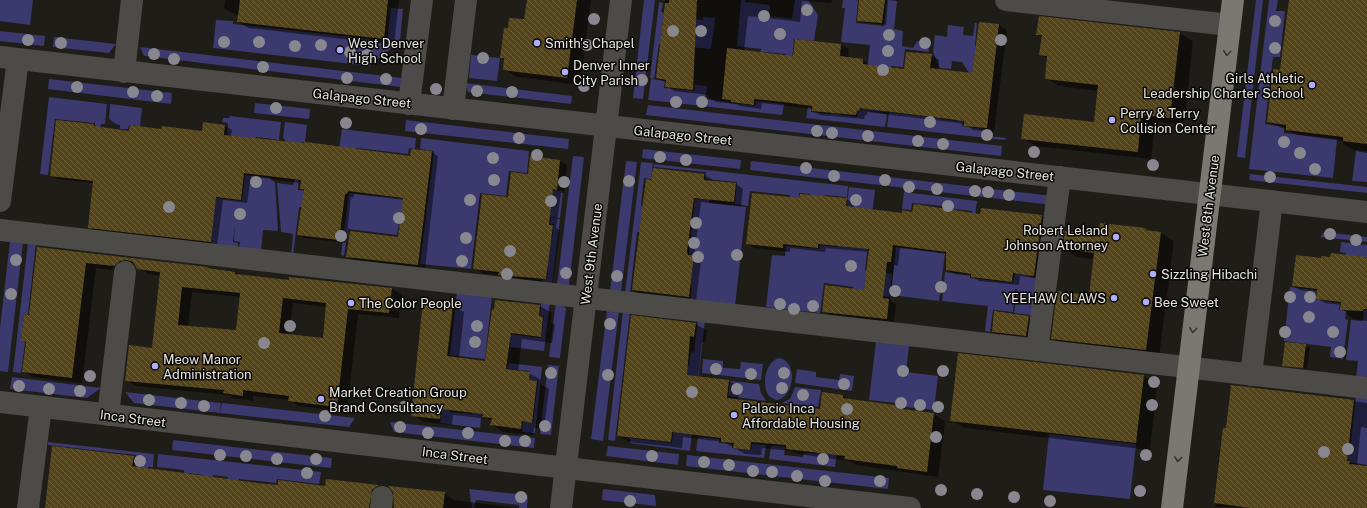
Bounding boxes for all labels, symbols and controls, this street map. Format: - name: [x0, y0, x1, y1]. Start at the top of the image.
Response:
- place label: West Denver High School: [348, 36, 424, 66]
- place label: Smith's Chapel: [545, 36, 635, 51]
- marker: Smith's Chapel: [532, 38, 542, 48]
- marker: West Denver High School: [335, 45, 345, 55]
- one-way arrow: [1222, 50, 1231, 56]
- place label: Denver Inner City Parish: [573, 58, 650, 88]
- marker: Denver Inner City Parish: [560, 67, 570, 77]
- place label: Girls Athletic Leadership Charter School: [1143, 71, 1304, 101]
- marker: Girls Athletic Leadership Charter School: [1307, 80, 1317, 90]
- street label: Galapago Street: [312, 86, 412, 111]
- place label: Perry & Terry Collision Center: [1120, 106, 1216, 136]
- marker: Perry & Terry Collision Center: [1107, 115, 1117, 125]
- street label: Galapago Street: [633, 123, 733, 148]
- street label: West 8th Avenue: [1195, 154, 1222, 258]
- street label: Galapago Street: [955, 159, 1055, 184]
- street label: West 9th Avenue: [578, 202, 605, 306]
- place label: Robert Leland Johnson Attorney: [1004, 223, 1108, 253]
- marker: Robert Leland Johnson Attorney: [1111, 232, 1121, 242]
- place label: Sizzling Hibachi: [1161, 267, 1257, 282]
- marker: Sizzling Hibachi: [1148, 269, 1158, 279]
- place label: YEEHAW CLAWS: [1003, 291, 1106, 306]
- marker: YEEHAW CLAWS: [1109, 293, 1119, 303]
- place label: Bee Sweet: [1154, 295, 1219, 310]
- place label: The Color People: [359, 296, 462, 311]
- marker: Bee Sweet: [1141, 297, 1151, 307]
- marker: The Color People: [346, 298, 356, 308]
- one-way arrow: [1189, 327, 1198, 333]
- place label: Meow Manor Administration: [163, 352, 252, 382]
- marker: Meow Manor Administration: [150, 361, 160, 371]
- place label: Market Creation Group Brand Consultancy: [329, 385, 467, 415]
- marker: Market Creation Group Brand Consultancy: [316, 394, 326, 404]
- place label: Palacio Inca Affordable Housing: [742, 401, 860, 431]
- street label: Inca Street: [99, 407, 167, 430]
- marker: Palacio Inca Affordable Housing: [729, 410, 739, 420]
- street label: Inca Street: [421, 444, 489, 467]
- one-way arrow: [1173, 456, 1182, 462]

